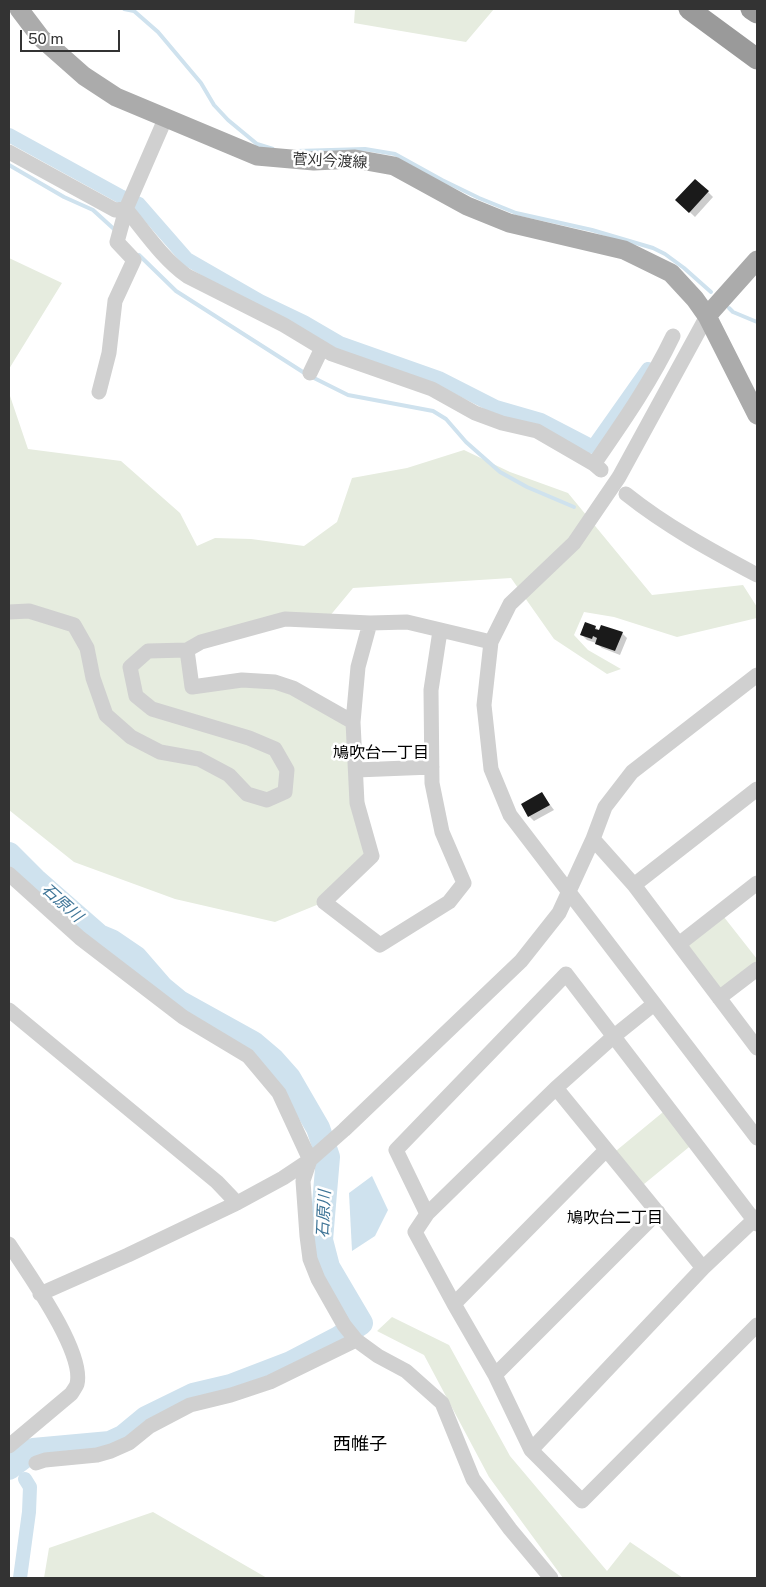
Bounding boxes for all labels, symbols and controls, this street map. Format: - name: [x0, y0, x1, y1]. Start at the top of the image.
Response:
- scale bar: [22, 20, 122, 52]
- text: 50 m: [28, 30, 63, 47]
- street label: 菅刈今渡線: [292, 150, 368, 172]
- district label: 鳩吹台一丁目: [333, 743, 429, 763]
- water label: 石原川: [38, 880, 86, 926]
- water label: 石原川: [313, 1190, 335, 1238]
- district label: 鳩吹台二丁目: [567, 1208, 663, 1228]
- district label: 西帷子: [333, 1433, 387, 1455]

